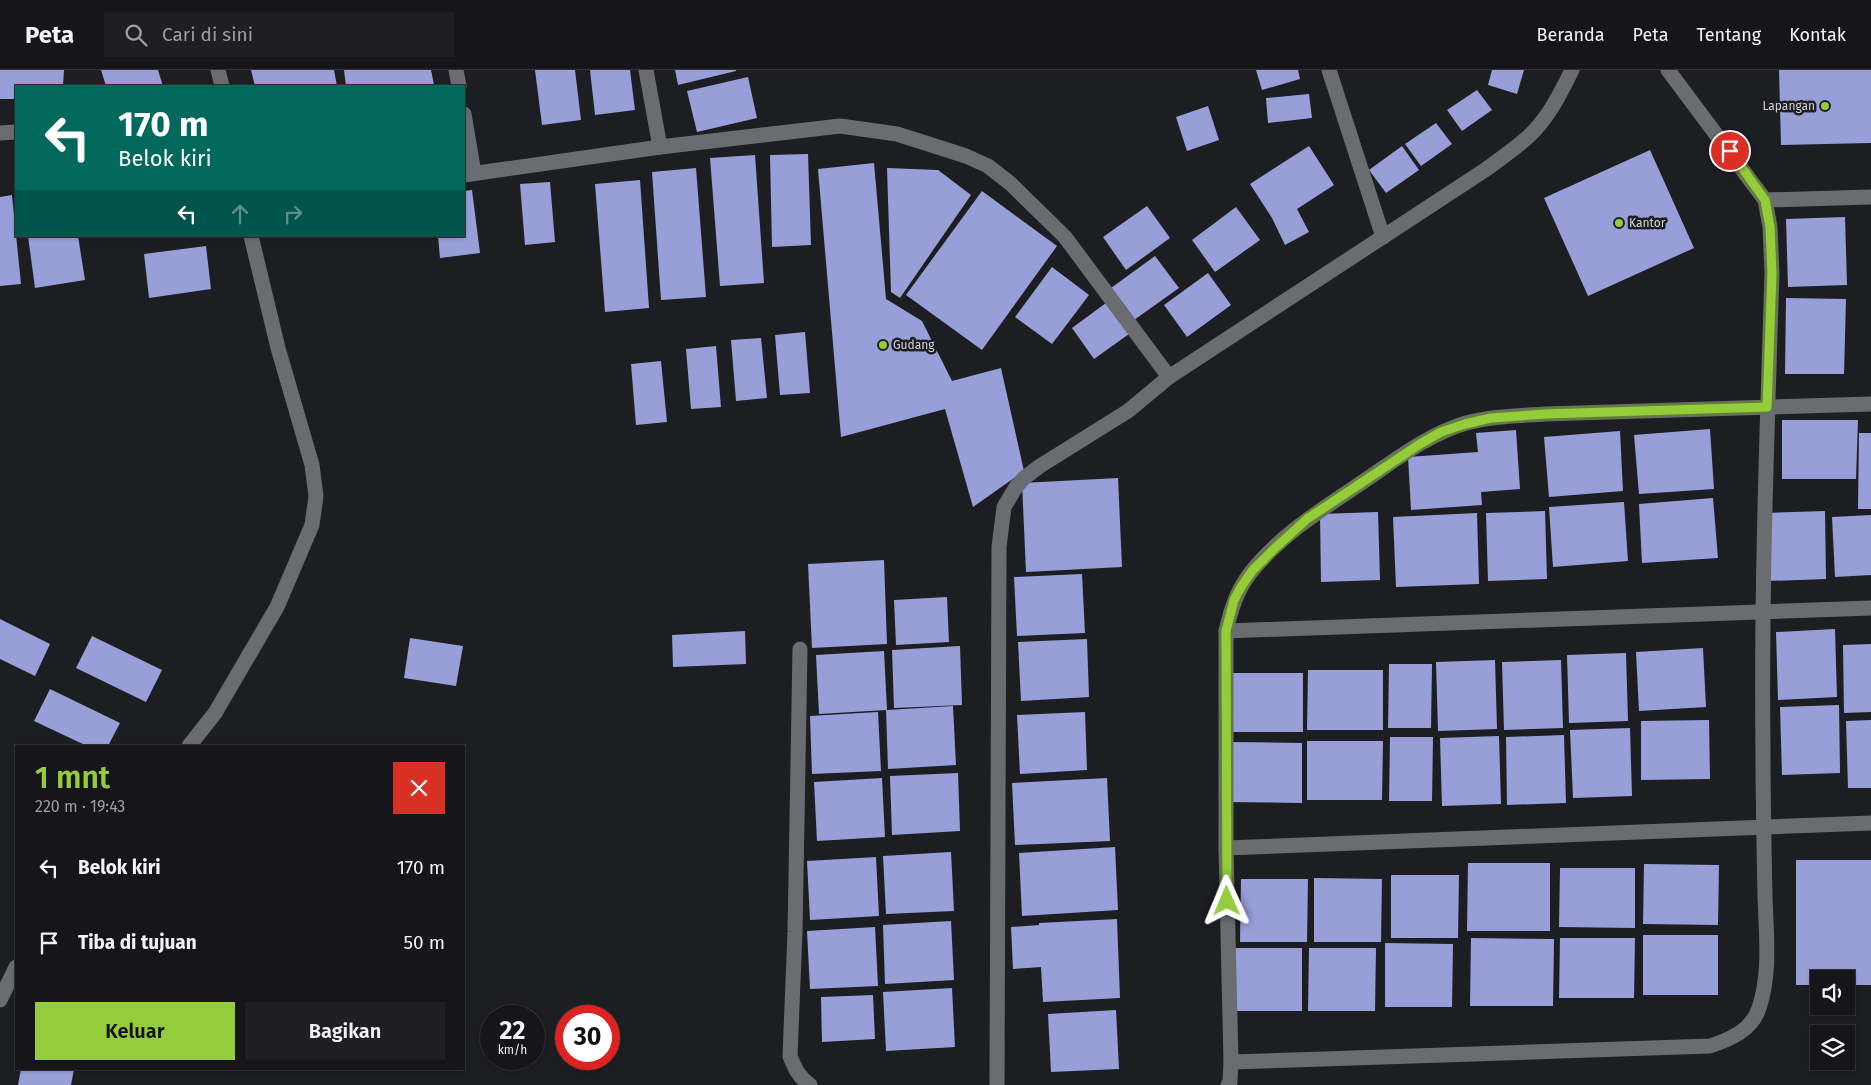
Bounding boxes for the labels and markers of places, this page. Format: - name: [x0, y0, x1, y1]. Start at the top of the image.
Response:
- place label: Lapangan: [1762, 99, 1815, 113]
- marker: Lapangan: [1819, 100, 1831, 112]
- pin: [1709, 130, 1751, 172]
- place label: Kantor: [1629, 216, 1666, 230]
- marker: Kantor: [1613, 217, 1625, 229]
- place label: Gudang: [893, 338, 935, 352]
- marker: Gudang: [877, 339, 889, 351]

